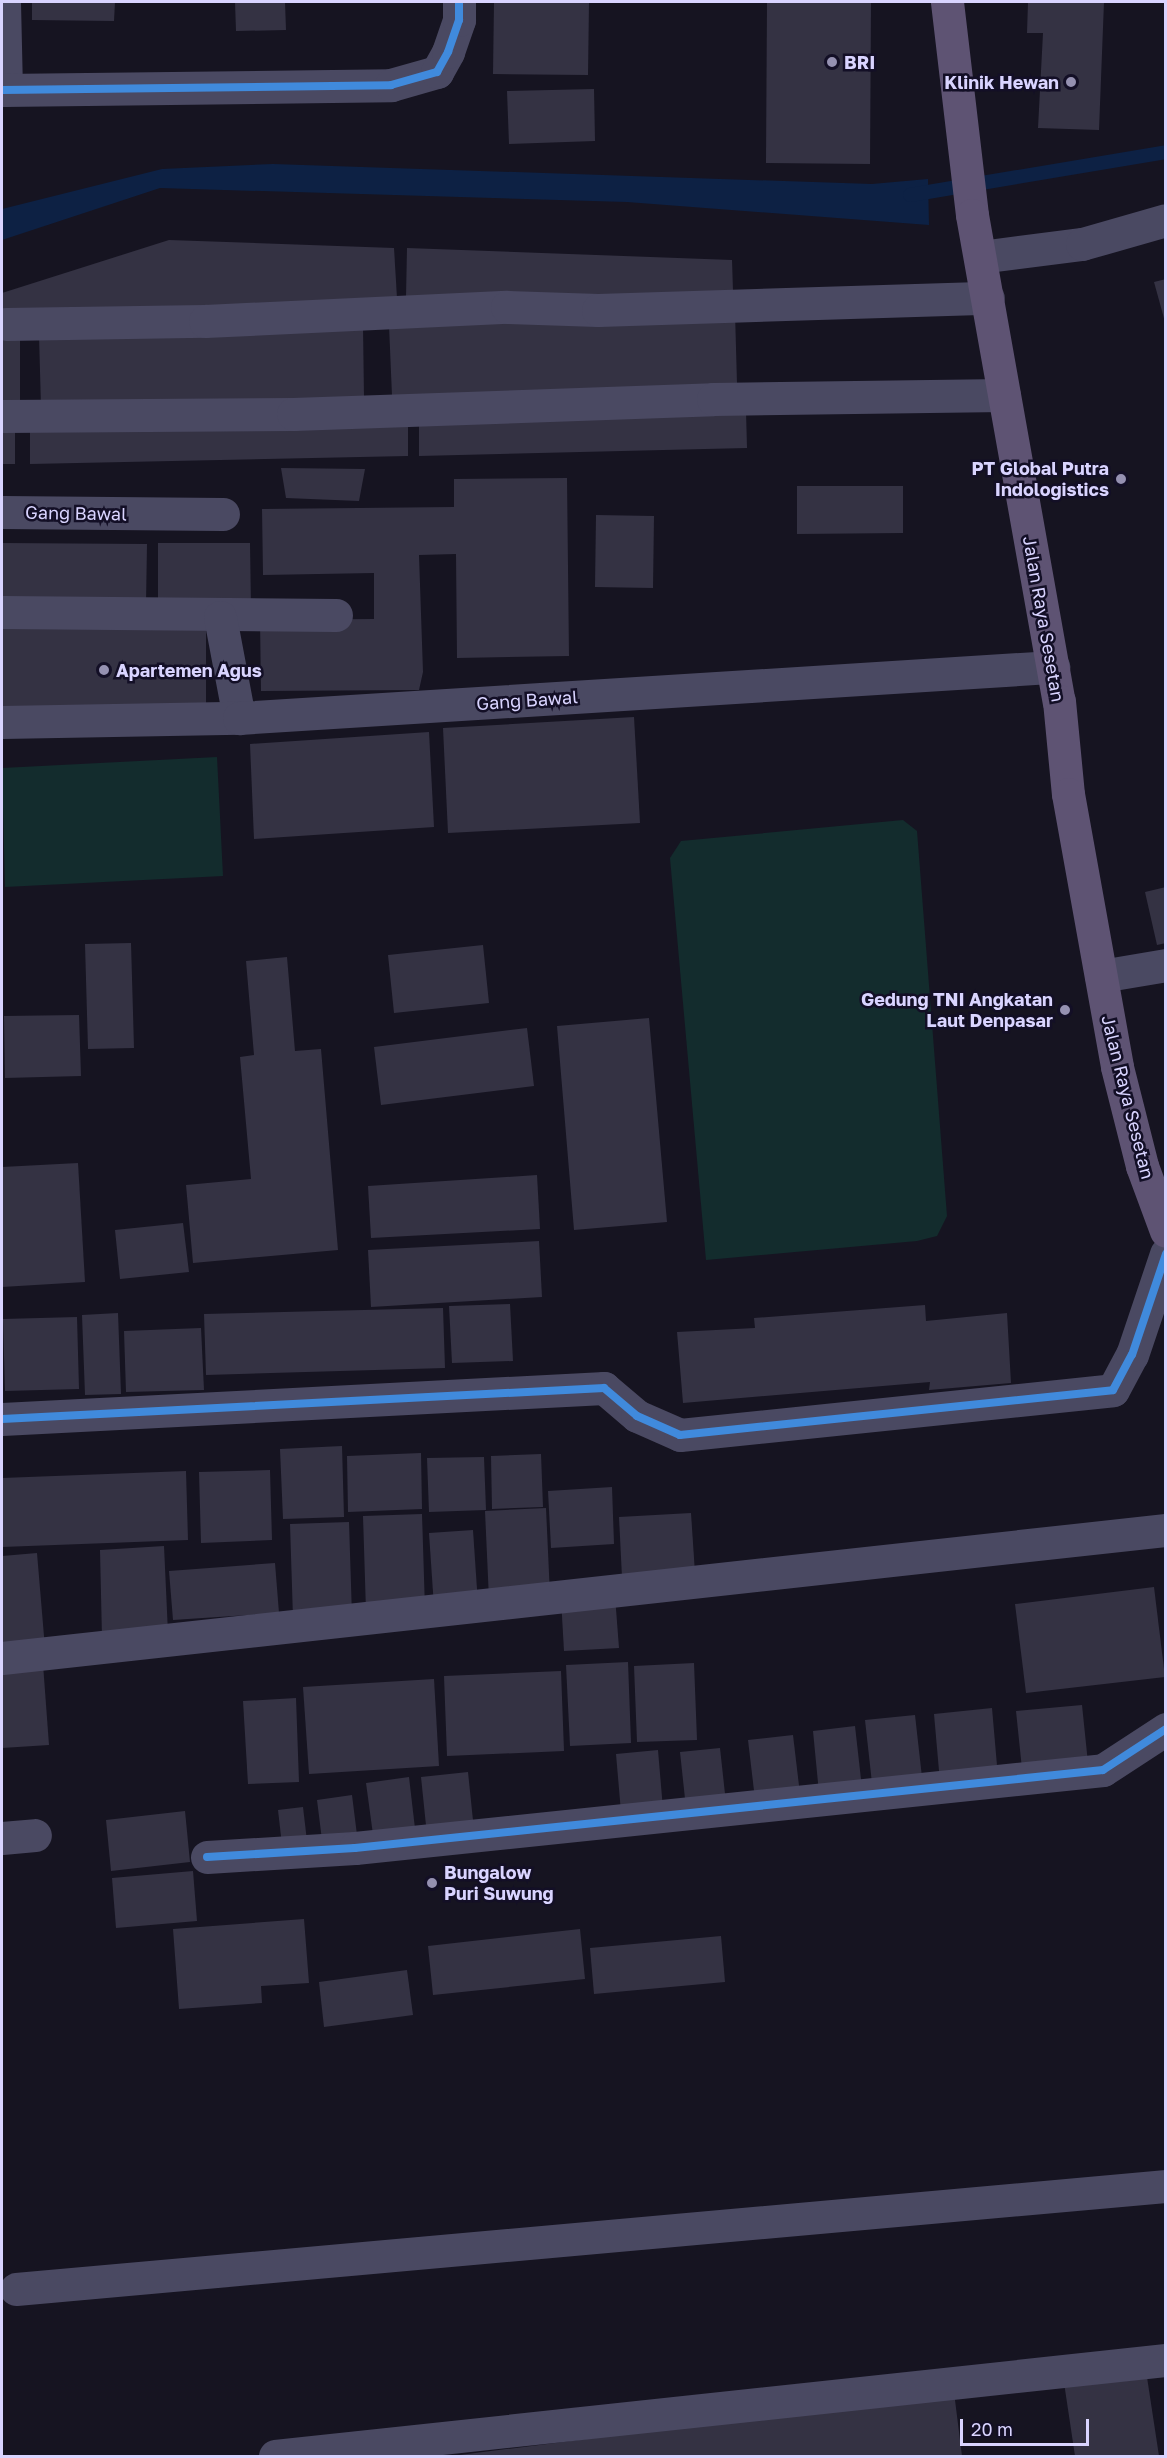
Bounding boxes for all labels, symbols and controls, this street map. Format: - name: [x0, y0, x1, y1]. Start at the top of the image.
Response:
- place label: BRI: [844, 51, 875, 73]
- marker: BRI: [825, 55, 839, 69]
- place label: Klinik Hewan: [944, 71, 1059, 93]
- marker: Klinik Hewan: [1064, 75, 1078, 89]
- place label: PT Global Putra Indologistics: [972, 458, 1109, 500]
- marker: PT Global Putra Indologistics: [1114, 472, 1128, 486]
- street label: Gang Bawal: [25, 501, 127, 525]
- street label: Jalan Raya Sesetan: [1019, 534, 1069, 704]
- place label: Apartemen Agus: [116, 659, 262, 681]
- marker: Apartemen Agus: [97, 663, 111, 677]
- street label: Gang Bawal: [476, 686, 578, 714]
- place label: Gedung TNI Angkatan Laut Denpasar: [861, 989, 1053, 1032]
- marker: Gedung TNI Angkatan Laut Denpasar: [1058, 1003, 1072, 1017]
- street label: Jalan Raya Sesetan: [1097, 1013, 1159, 1181]
- place label: Bungalow Puri Suwung: [444, 1862, 554, 1904]
- marker: Bungalow Puri Suwung: [425, 1876, 439, 1890]
- scale bar: [963, 2407, 1092, 2445]
- text: 20 m: [971, 2418, 1013, 2440]

